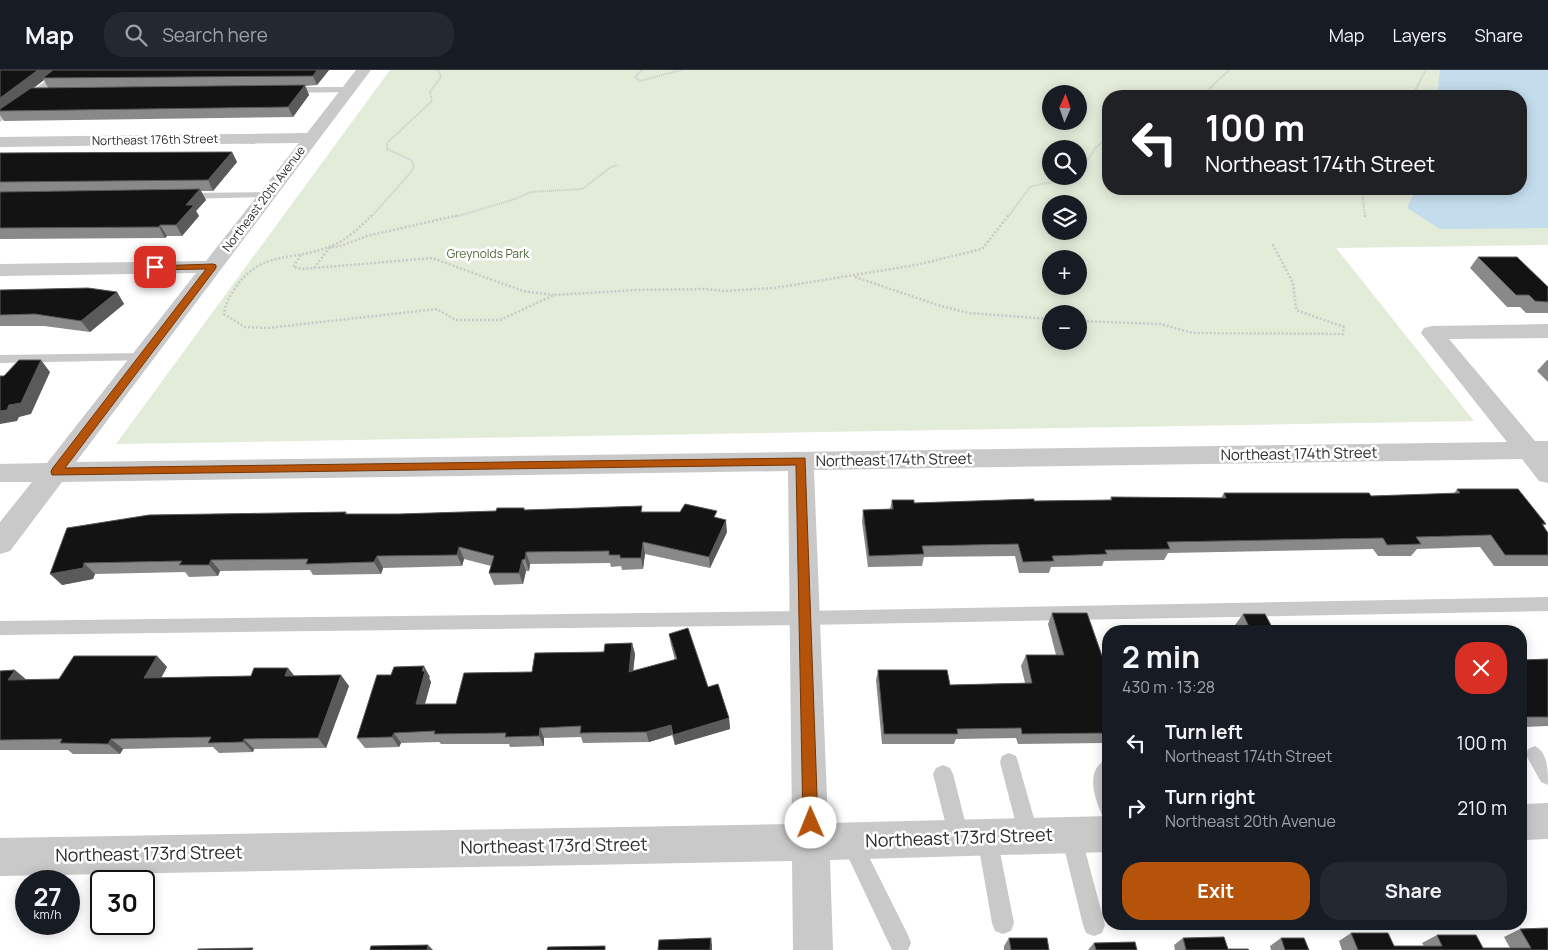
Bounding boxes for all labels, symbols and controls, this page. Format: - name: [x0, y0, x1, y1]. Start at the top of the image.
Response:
- search box: [104, 12, 454, 57]
- text: Map: [25, 18, 74, 51]
- icon: search: [122, 21, 150, 49]
- text: Search here: [162, 22, 268, 48]
- text: Map: [1329, 23, 1364, 47]
- text: Layers: [1392, 23, 1446, 47]
- text: Share: [1474, 23, 1523, 47]
- north arrow: [1042, 85, 1088, 130]
- map controls: [1042, 85, 1087, 350]
- text: 100 m: [1205, 104, 1305, 152]
- icon: left: [1122, 110, 1187, 175]
- street label: Northeast 176th Street: [92, 130, 219, 149]
- button: search: [1042, 140, 1087, 185]
- street label: Northeast 20th Avenue: [218, 142, 309, 255]
- text: Northeast 174th Street: [1205, 149, 1435, 179]
- button: layers: [1042, 195, 1087, 240]
- park label: Greynolds Park: [447, 245, 530, 262]
- pin: [134, 246, 176, 288]
- button: +: [1042, 250, 1087, 295]
- icon: arrive: [141, 253, 169, 281]
- button: −: [1042, 305, 1087, 350]
- street label: Northeast 174th Street: [1220, 442, 1378, 465]
- street label: Northeast 174th Street: [815, 448, 973, 471]
- text: 2 min: [1122, 636, 1200, 677]
- button: close: [1455, 642, 1507, 694]
- text: 430 m · 13:28: [1122, 676, 1215, 698]
- text: Turn left: [1165, 719, 1243, 745]
- icon: left: [1122, 729, 1150, 757]
- text: 100 m: [1456, 730, 1507, 756]
- text: Northeast 174th Street: [1165, 745, 1332, 767]
- text: Turn right: [1165, 784, 1255, 810]
- icon: right: [1122, 794, 1150, 822]
- text: 210 m: [1457, 795, 1507, 821]
- position arrow: [784, 796, 836, 848]
- text: Northeast 20th Avenue: [1165, 810, 1336, 832]
- street label: Northeast 173rd Street: [865, 822, 1053, 852]
- street label: Northeast 173rd Street: [460, 831, 648, 859]
- street label: Northeast 173rd Street: [55, 839, 243, 867]
- button: Exit: [1122, 862, 1310, 920]
- button: Share: [1320, 862, 1507, 920]
- speed limit sign: 30: [90, 870, 155, 935]
- text: 27: [33, 879, 62, 914]
- text: km/h: [34, 906, 61, 923]

